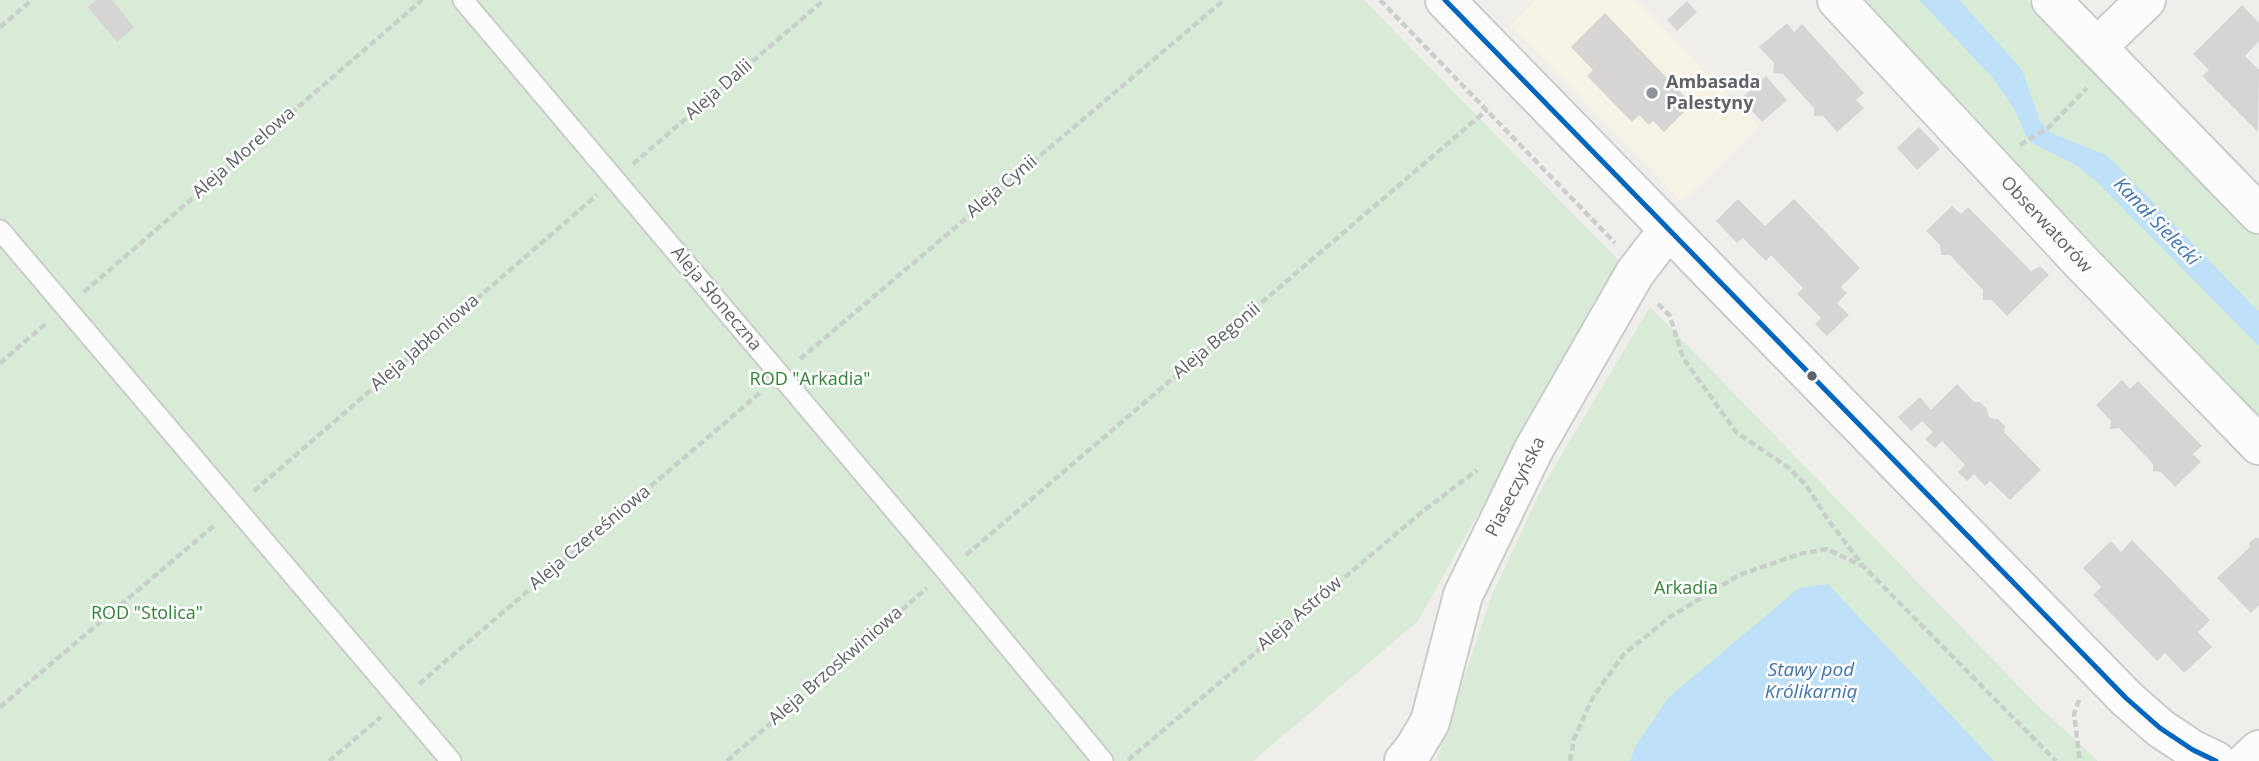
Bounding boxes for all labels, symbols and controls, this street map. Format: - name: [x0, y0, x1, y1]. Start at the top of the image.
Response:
- street label: Aleja Dalii: [681, 55, 757, 125]
- place label: Ambasada Palestyny: [1666, 72, 1760, 114]
- marker: Ambasada Palestyny: [1644, 85, 1660, 101]
- street label: Aleja Morelowa: [188, 103, 300, 203]
- street label: Aleja Cynii: [962, 151, 1042, 223]
- street label: Obserwatorów: [1996, 172, 2096, 278]
- water label: Kanał Sielecki: [2108, 173, 2204, 271]
- street label: Aleja Słoneczna: [666, 242, 766, 356]
- street label: Aleja Jabłoniowa: [366, 290, 484, 396]
- street label: Aleja Begonii: [1169, 298, 1265, 384]
- park label: ROD "Arkadia": [750, 369, 870, 391]
- unlabelled marker: [1805, 369, 1819, 383]
- street label: Piaseczyńska: [1482, 433, 1550, 541]
- street label: Aleja Czereśniowa: [525, 481, 655, 595]
- street label: Aleja Astrów: [1253, 572, 1347, 656]
- park label: Arkadia: [1654, 578, 1718, 600]
- street label: Aleja Brzoskwiniowa: [765, 602, 907, 730]
- park label: ROD "Stolica": [91, 603, 203, 625]
- water label: Stawy pod Królikarnią: [1765, 660, 1857, 704]

